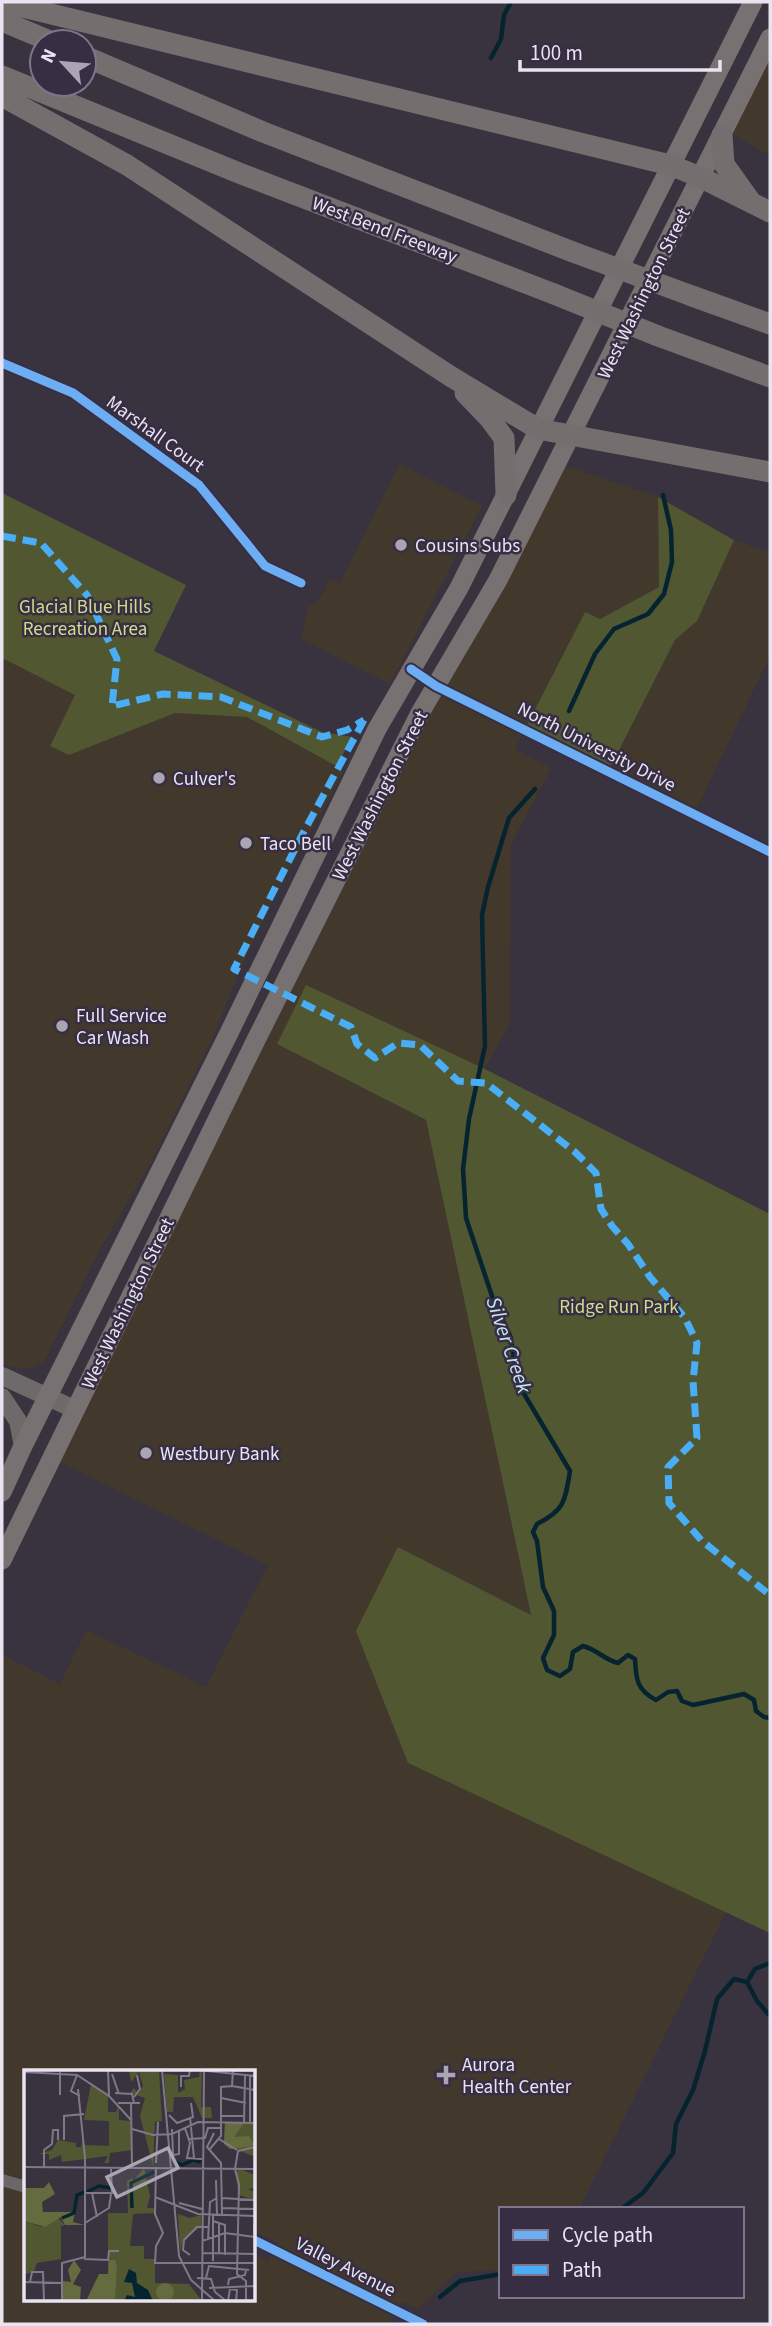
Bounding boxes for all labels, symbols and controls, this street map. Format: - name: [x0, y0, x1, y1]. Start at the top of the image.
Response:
- north arrow: [28, 28, 98, 98]
- scale bar: [520, 28, 720, 72]
- text: 100 m: [530, 38, 583, 68]
- text: N: [34, 45, 64, 68]
- street label: West Bend Freeway: [308, 190, 461, 271]
- street label: West Washington Street: [591, 203, 698, 384]
- street label: Marshall Court: [100, 389, 210, 479]
- place label: Cousins Subs: [415, 533, 520, 560]
- marker: Cousins Subs: [393, 537, 409, 553]
- park label: Glacial Blue Hills Recreation Area: [19, 594, 151, 643]
- street label: North University Drive: [512, 696, 680, 799]
- street label: West Washington Street: [326, 705, 435, 885]
- place label: Culver's: [173, 766, 236, 793]
- marker: Culver's: [151, 770, 167, 786]
- place label: Taco Bell: [260, 831, 331, 858]
- marker: Taco Bell: [238, 835, 254, 851]
- place label: Full Service Car Wash: [76, 1003, 167, 1052]
- marker: Full Service Car Wash: [54, 1018, 70, 1034]
- street label: West Washington Street: [75, 1213, 182, 1394]
- water label: Silver Creek: [478, 1293, 540, 1398]
- park label: Ridge Run Park: [559, 1294, 679, 1321]
- place label: Westbury Bank: [160, 1441, 280, 1468]
- marker: Westbury Bank: [138, 1445, 154, 1461]
- place label: Aurora Health Center: [462, 2052, 572, 2101]
- marker: Aurora Health Center: [436, 2065, 456, 2085]
- inset map: [24, 2070, 256, 2302]
- legend: [499, 2207, 744, 2298]
- text: Cycle path: [562, 2220, 653, 2250]
- street label: Valley Avenue: [290, 2230, 400, 2304]
- text: Path: [562, 2255, 602, 2285]

